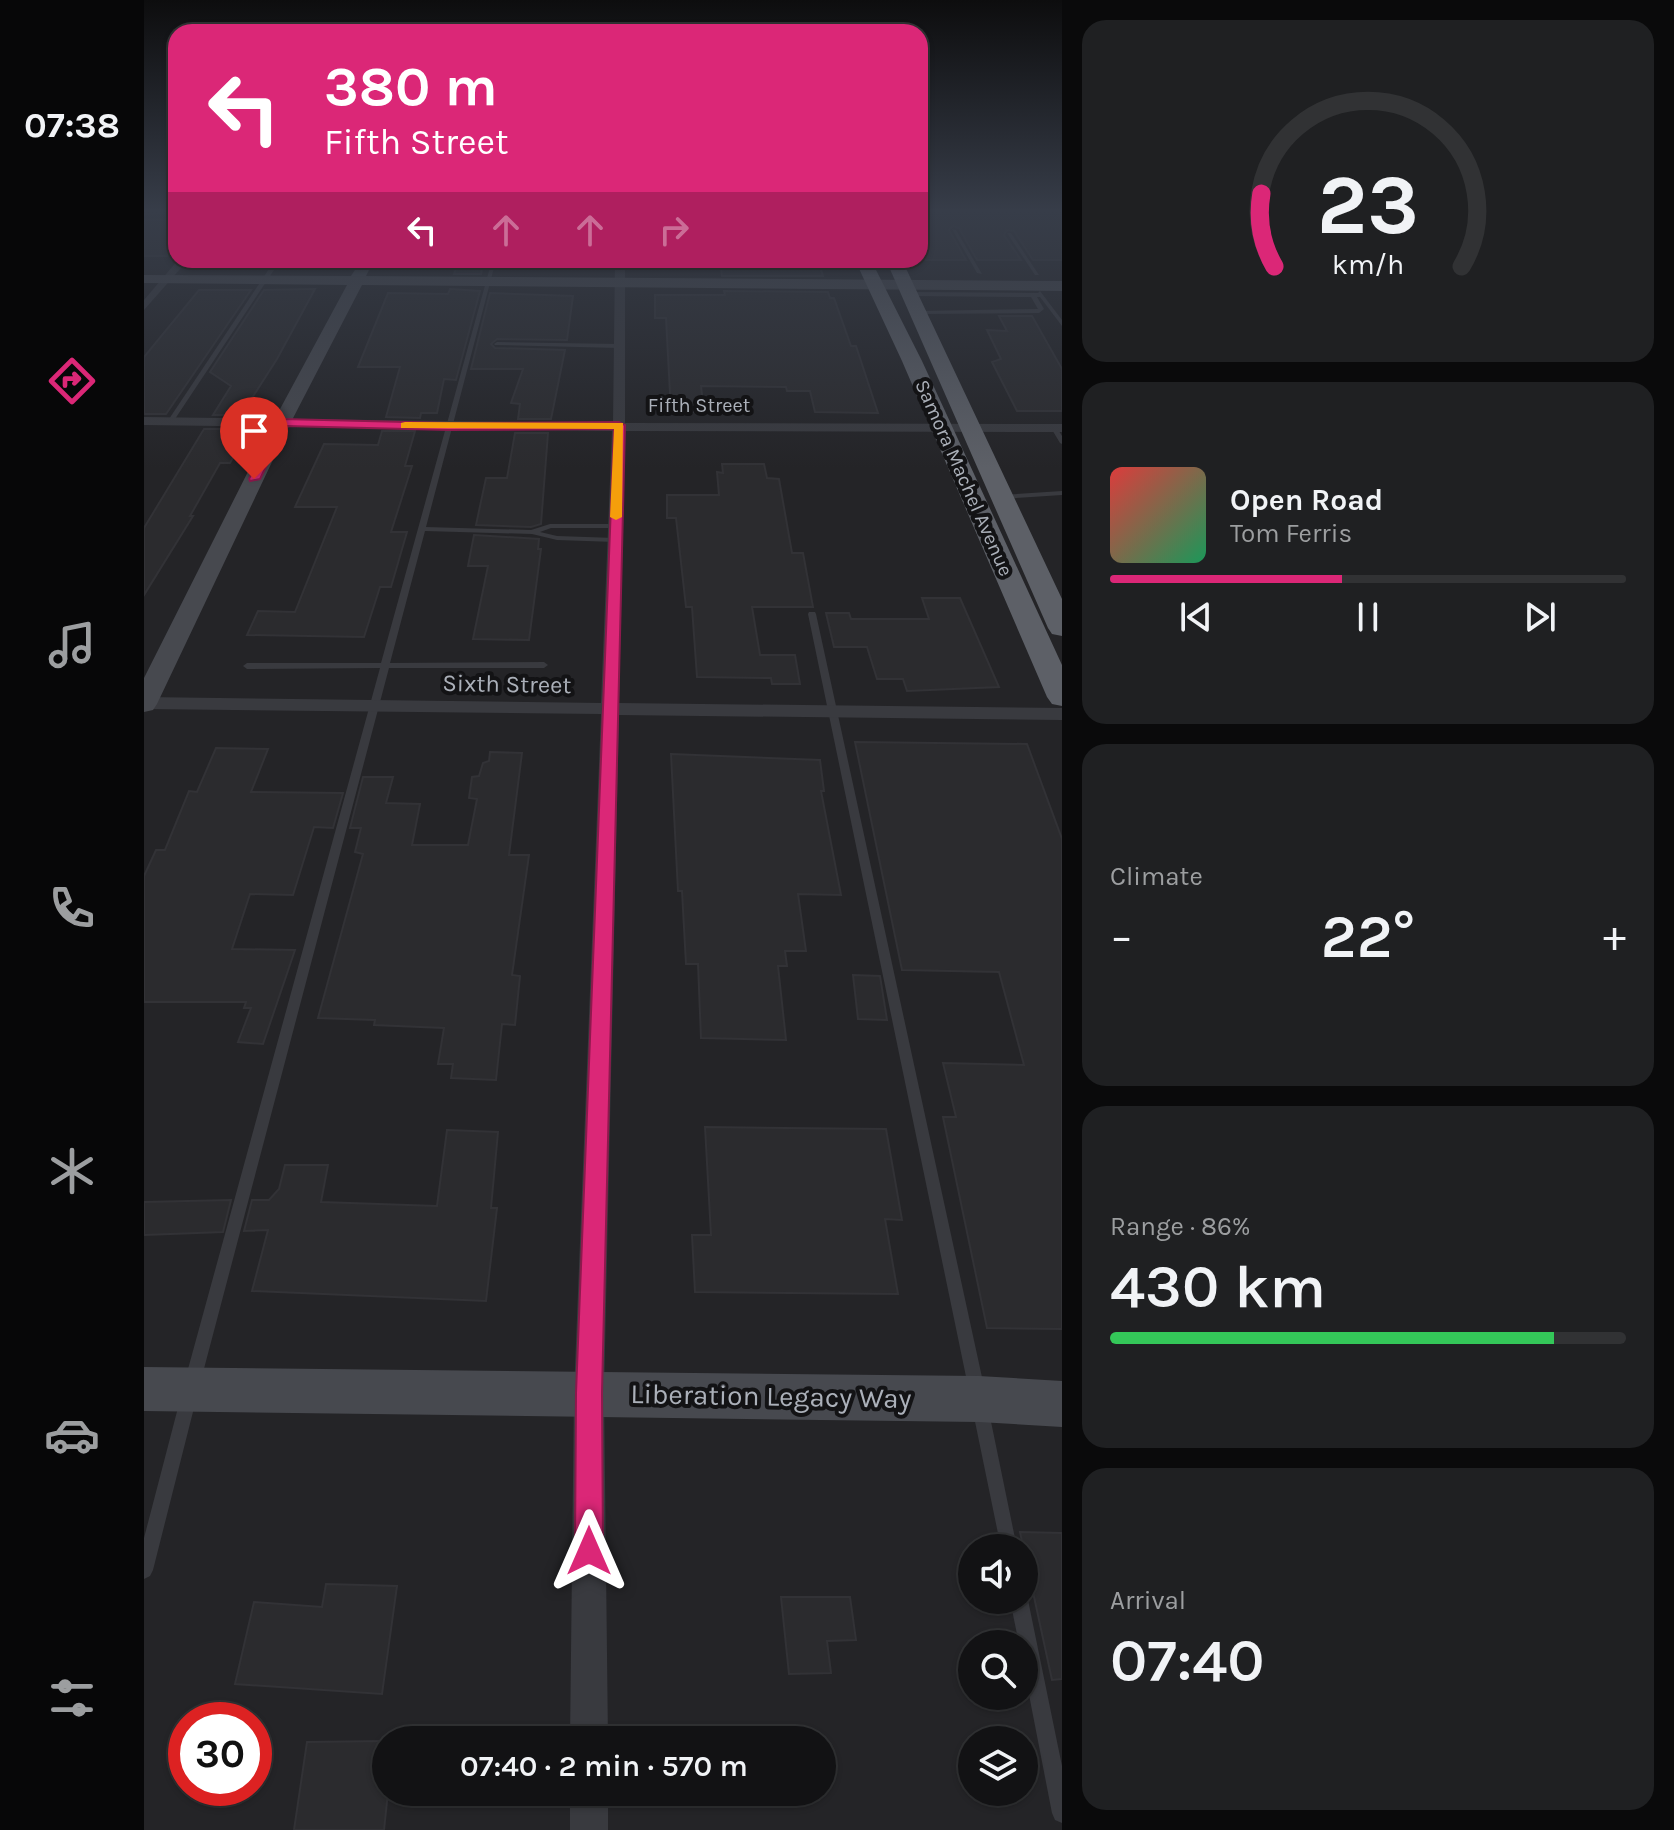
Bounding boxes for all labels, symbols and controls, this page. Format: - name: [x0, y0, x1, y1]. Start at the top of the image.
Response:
- text: 380 m: [324, 54, 498, 119]
- icon: left: [192, 56, 296, 160]
- text: 07:38: [24, 104, 120, 146]
- text: Fifth Street: [324, 121, 509, 163]
- text: 23: [1317, 157, 1419, 254]
- icon: left: [400, 208, 444, 252]
- icon: ahead: [484, 208, 528, 252]
- icon: ahead: [568, 208, 612, 252]
- icon: right: [652, 208, 696, 252]
- text: km/h: [1332, 248, 1404, 281]
- icon: directions: [44, 353, 100, 409]
- street label: Samora Machel Avenue: [910, 376, 1018, 580]
- street label: Fifth Street: [648, 394, 751, 417]
- pin: [220, 397, 288, 479]
- icon: arrive: [232, 409, 276, 453]
- text: Open Road: [1230, 482, 1383, 518]
- text: Tom Ferris: [1230, 518, 1352, 549]
- icon: previous: [1174, 595, 1218, 639]
- icon: pause: [1346, 595, 1390, 639]
- icon: next: [1518, 595, 1562, 639]
- icon: music: [44, 617, 100, 673]
- street label: Sixth Street: [442, 669, 572, 699]
- text: Climate: [1110, 861, 1203, 892]
- icon: phone: [44, 880, 100, 936]
- text: 22°: [1321, 902, 1415, 972]
- text: −: [1110, 911, 1133, 962]
- text: +: [1603, 911, 1626, 962]
- icon: climate: [44, 1143, 100, 1199]
- text: Range · 86%: [1110, 1211, 1251, 1242]
- text: 430 km: [1110, 1252, 1326, 1322]
- street label: Liberation Legacy Way: [630, 1377, 912, 1415]
- icon: car: [44, 1407, 100, 1463]
- position arrow: [547, 1509, 631, 1593]
- map controls: [958, 1534, 1038, 1806]
- button: sound: [958, 1534, 1038, 1614]
- text: Arrival: [1110, 1585, 1186, 1616]
- text: 07:40: [1110, 1626, 1265, 1696]
- button: search: [958, 1630, 1038, 1710]
- icon: filters: [44, 1670, 100, 1726]
- speed limit sign: 30: [168, 1702, 272, 1806]
- button: layers: [958, 1726, 1038, 1806]
- text: 07:40 · 2 min · 570 m: [460, 1748, 748, 1784]

